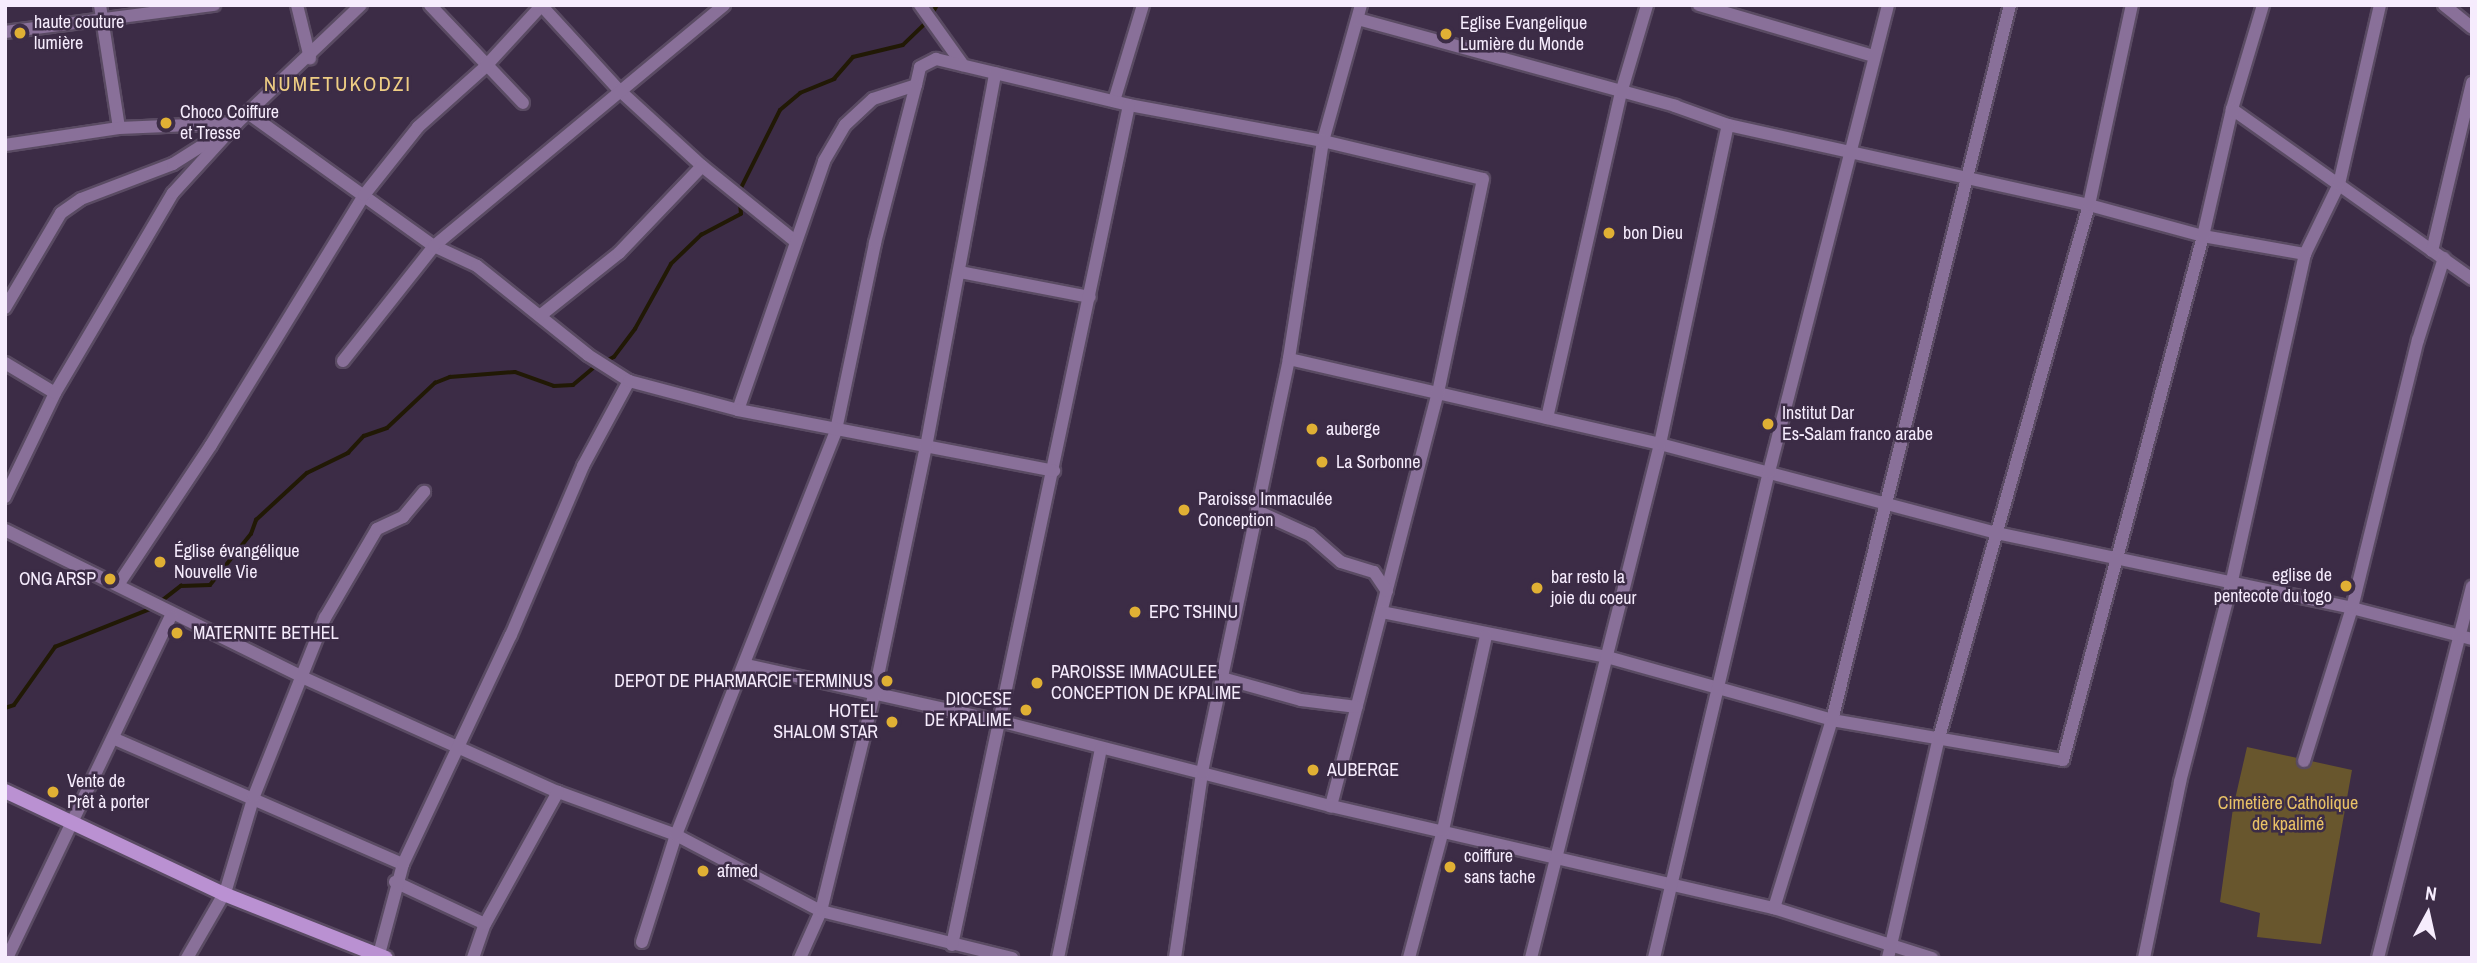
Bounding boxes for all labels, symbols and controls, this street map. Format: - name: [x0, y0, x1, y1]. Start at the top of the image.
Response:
- place label: haute couture lumière: [34, 12, 124, 54]
- place label: Eglise Evangelique Lumière du Monde: [1460, 13, 1587, 56]
- marker: haute couture lumière: [12, 25, 28, 41]
- marker: Eglise Evangelique Lumière du Monde: [1438, 26, 1454, 42]
- district label: NUMETUKODZI: [265, 71, 411, 97]
- place label: Choco Coiffure et Tresse: [180, 102, 279, 144]
- marker: Choco Coiffure et Tresse: [158, 115, 174, 131]
- place label: bon Dieu: [1623, 222, 1683, 244]
- marker: bon Dieu: [1601, 225, 1617, 241]
- place label: Institut Dar Es-Salam franco arabe: [1782, 403, 1933, 446]
- marker: Institut Dar Es-Salam franco arabe: [1760, 416, 1776, 432]
- place label: auberge: [1326, 418, 1380, 440]
- marker: auberge: [1304, 421, 1320, 437]
- place label: La Sorbonne: [1336, 451, 1421, 473]
- marker: La Sorbonne: [1314, 454, 1330, 470]
- place label: Paroisse Immaculée Conception: [1198, 489, 1333, 532]
- marker: Paroisse Immaculée Conception: [1176, 502, 1192, 518]
- place label: Église évangélique Nouvelle Vie: [174, 541, 300, 584]
- marker: Église évangélique Nouvelle Vie: [152, 554, 168, 570]
- place label: eglise de pentecote du togo: [2214, 565, 2332, 608]
- place label: bar resto la joie du coeur: [1551, 567, 1636, 610]
- place label: ONG ARSP: [18, 568, 96, 590]
- marker: ONG ARSP: [102, 571, 118, 587]
- marker: eglise de pentecote du togo: [2338, 578, 2354, 594]
- marker: bar resto la joie du coeur: [1529, 580, 1545, 596]
- place label: EPC TSHINU: [1149, 601, 1238, 623]
- marker: EPC TSHINU: [1127, 604, 1143, 620]
- place label: MATERNITE BETHEL: [193, 622, 339, 644]
- marker: MATERNITE BETHEL: [167, 623, 187, 643]
- place label: PAROISSE IMMACULEE CONCEPTION DE KPALIME: [1051, 662, 1241, 704]
- place label: DEPOT DE PHARMARCIE TERMINUS: [614, 670, 873, 692]
- marker: DEPOT DE PHARMARCIE TERMINUS: [879, 673, 895, 689]
- marker: PAROISSE IMMACULEE CONCEPTION DE KPALIME: [1029, 675, 1045, 691]
- place label: DIOCESE DE KPALIME: [924, 689, 1012, 732]
- place label: HOTEL SHALOM STAR: [773, 701, 878, 744]
- marker: DIOCESE DE KPALIME: [1018, 702, 1034, 718]
- marker: HOTEL SHALOM STAR: [884, 714, 900, 730]
- place label: AUBERGE: [1327, 759, 1399, 781]
- marker: AUBERGE: [1305, 762, 1321, 778]
- place label: Vente de Prêt à porter: [67, 771, 149, 814]
- marker: Vente de Prêt à porter: [45, 784, 61, 800]
- park label: Cimetière Catholique de kpalimé: [2218, 793, 2358, 836]
- place label: coiffure sans tache: [1464, 846, 1535, 888]
- marker: coiffure sans tache: [1442, 859, 1458, 875]
- place label: afmed: [717, 860, 758, 882]
- marker: afmed: [695, 863, 711, 879]
- north arrow: [2393, 879, 2463, 949]
- text: N: [2424, 880, 2438, 907]

